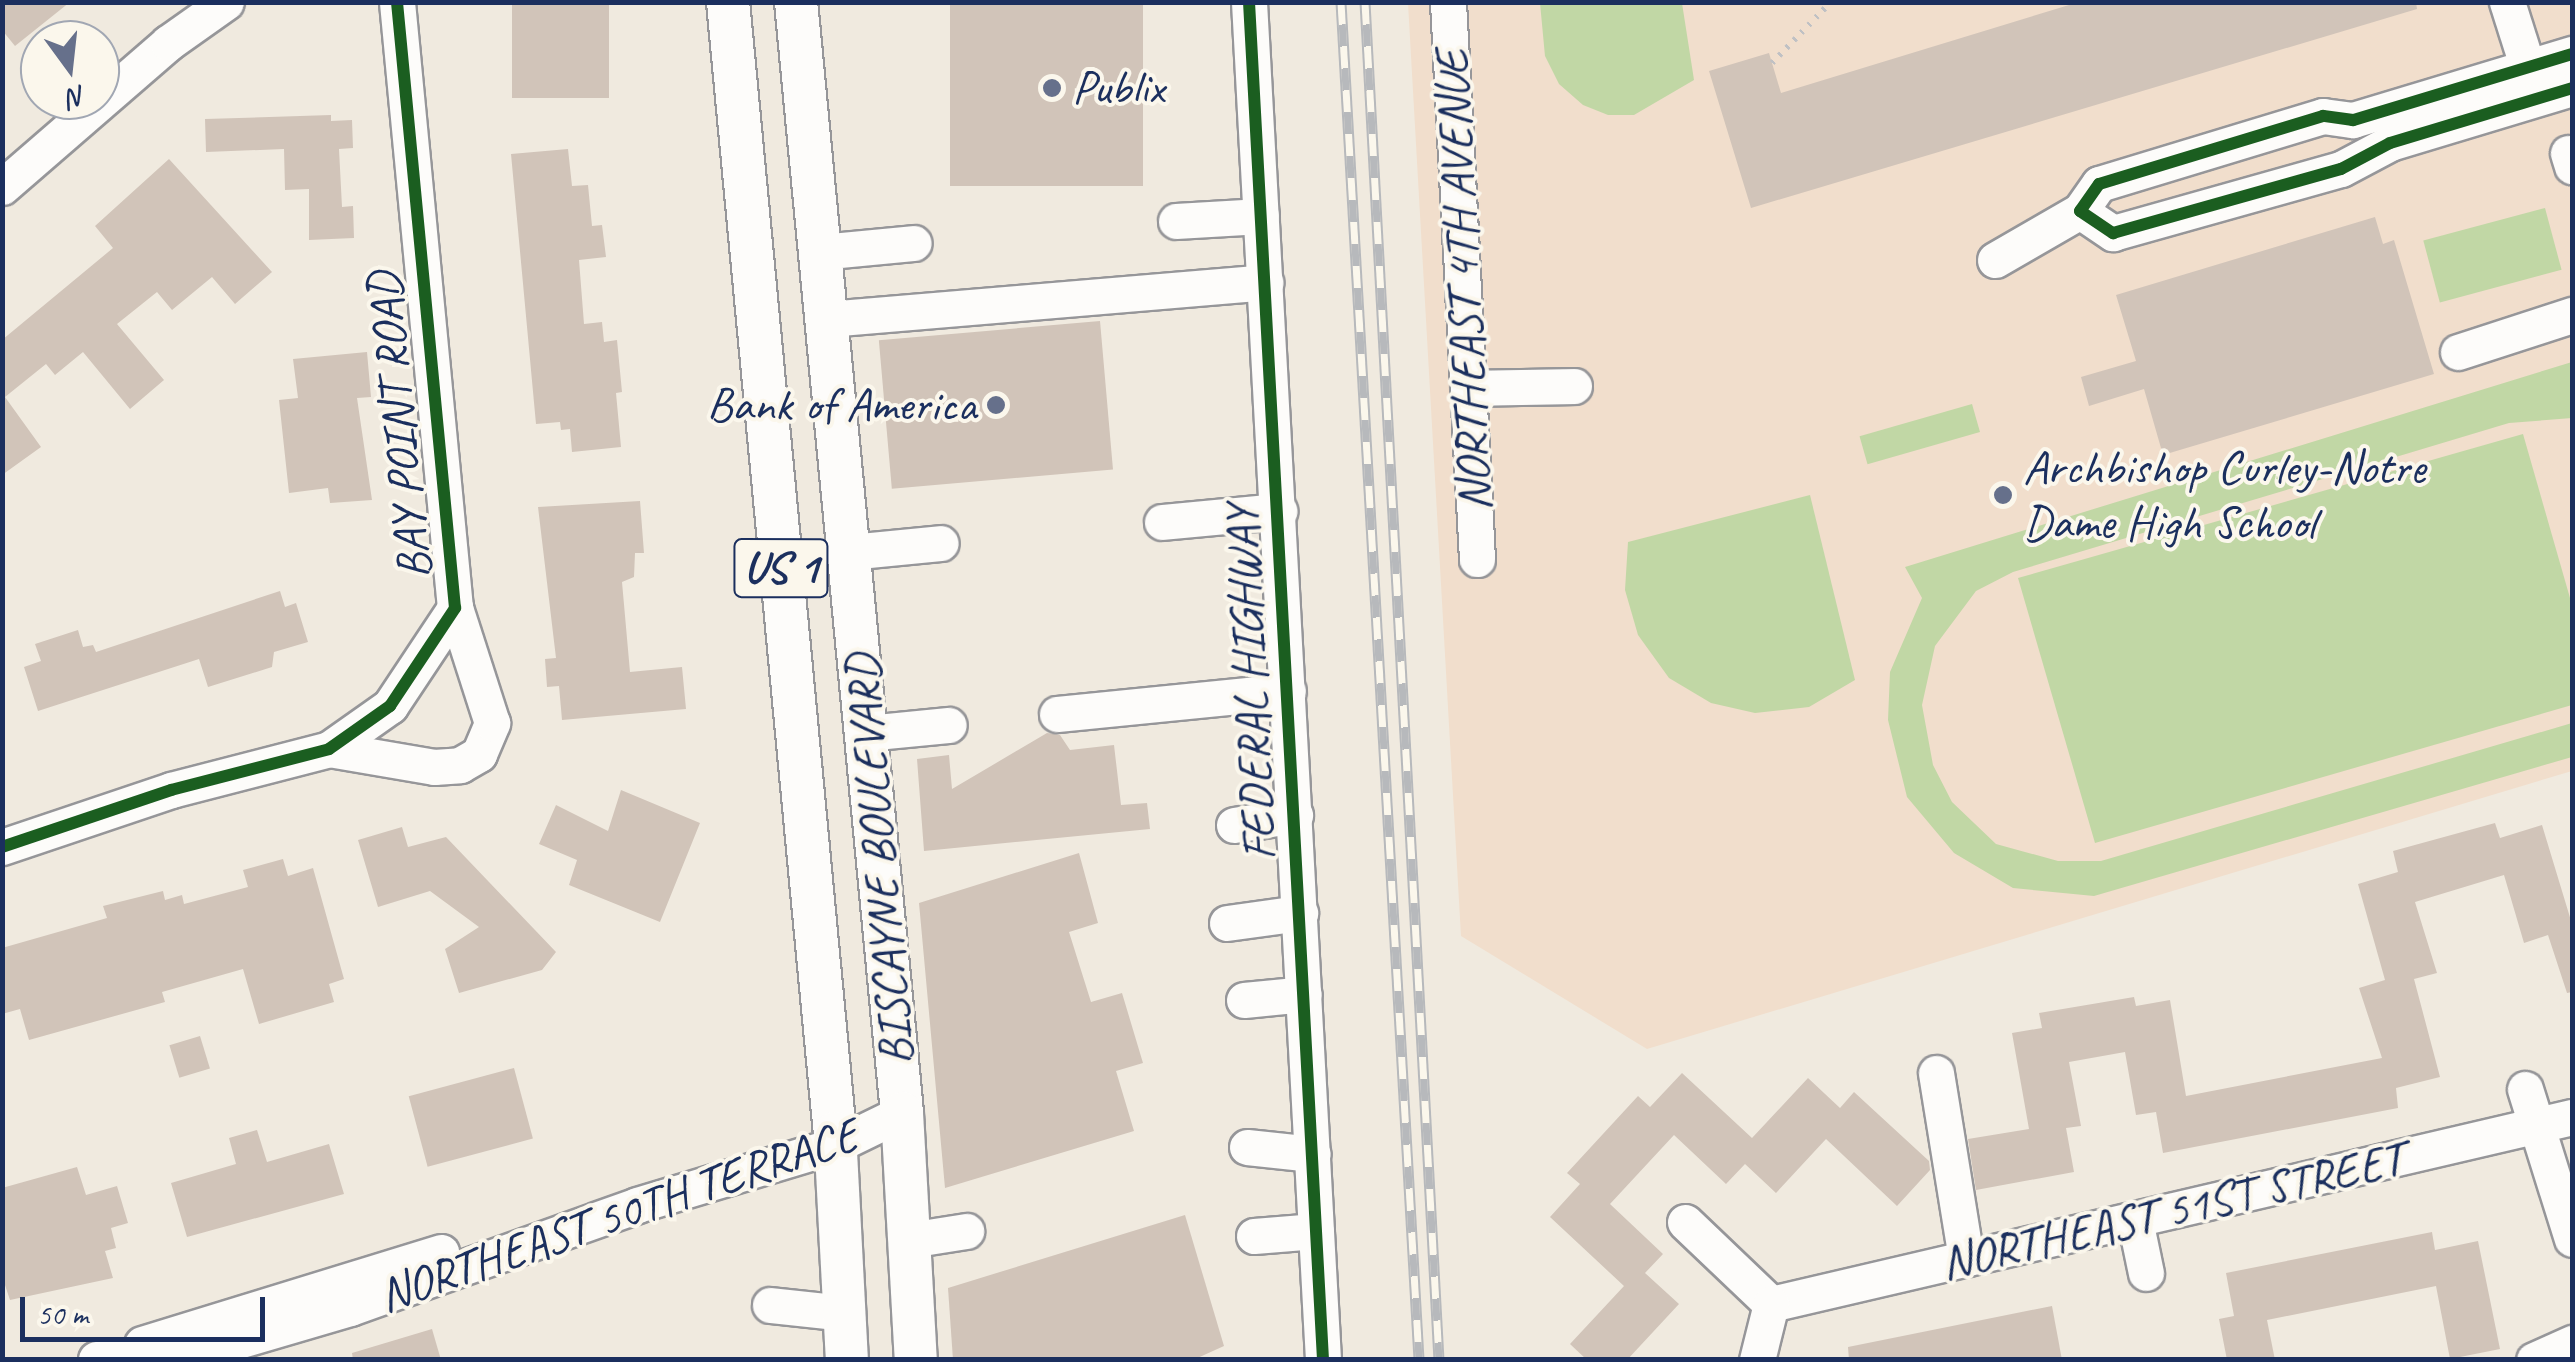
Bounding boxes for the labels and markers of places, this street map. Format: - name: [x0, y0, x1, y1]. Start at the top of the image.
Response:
- place label: Publix: [1072, 59, 1165, 117]
- marker: Publix: [1041, 77, 1063, 99]
- place label: Bank of America: [706, 376, 976, 434]
- marker: Bank of America: [985, 394, 1007, 416]
- place label: Archbishop Curley-Notre Dame High School: [2023, 438, 2425, 551]
- marker: Archbishop Curley-Notre Dame High School: [1992, 484, 2014, 506]

